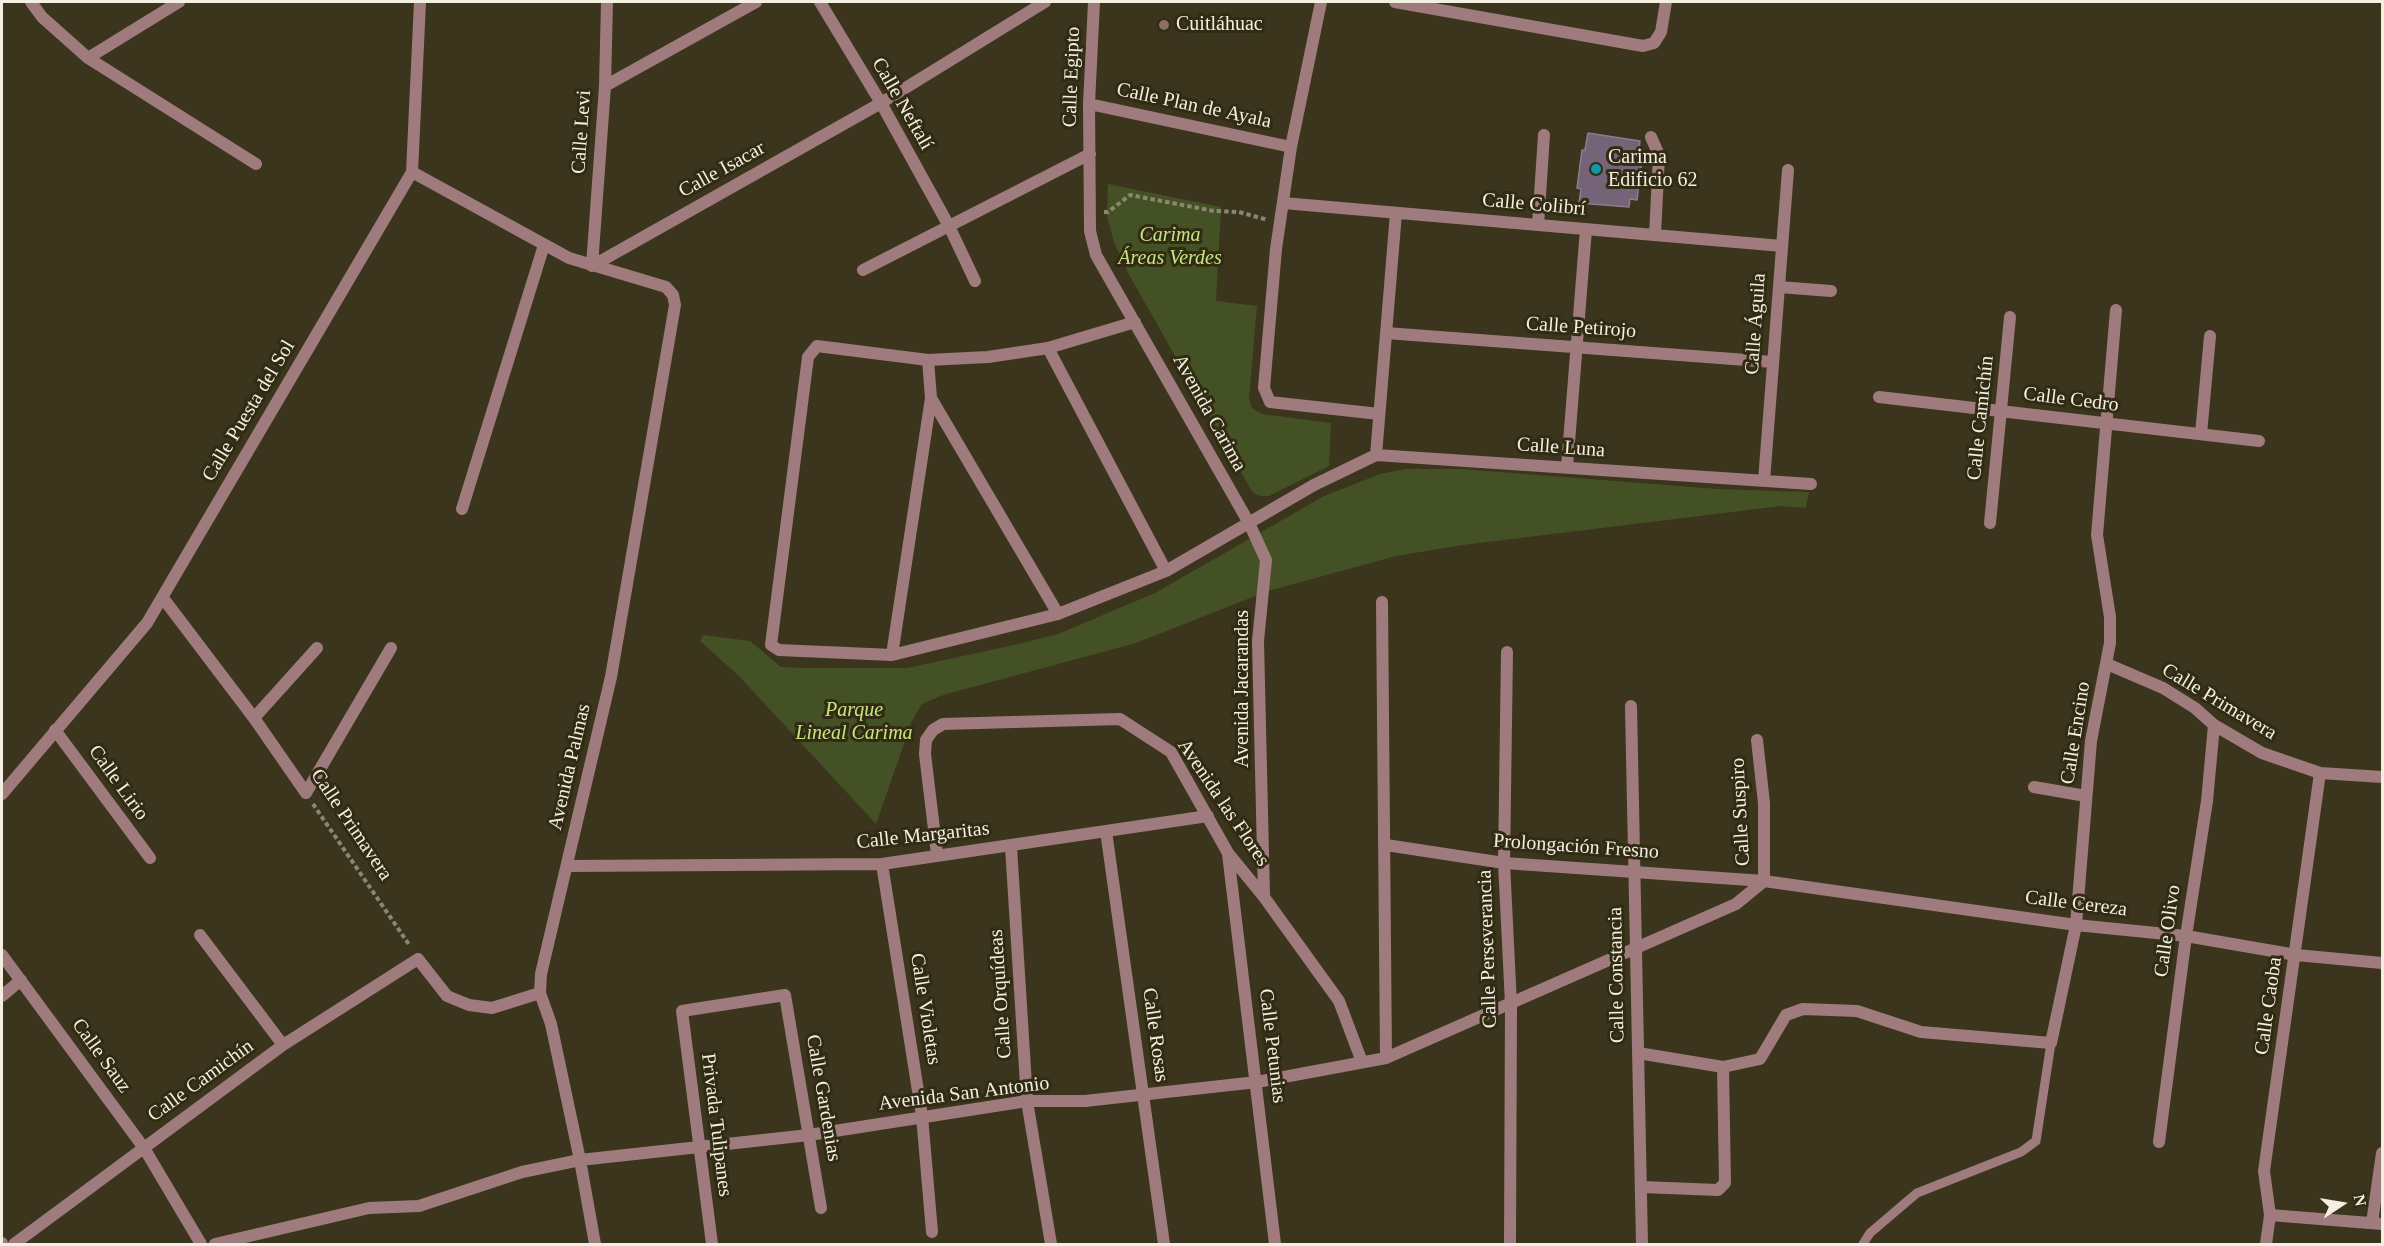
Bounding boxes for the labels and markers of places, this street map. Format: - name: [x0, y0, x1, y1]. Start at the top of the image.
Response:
- place label: Cuitláhuac: [1176, 13, 1263, 37]
- marker: Cuitláhuac: [1157, 18, 1171, 32]
- place label: Carima Edificio 62: [1608, 146, 1697, 193]
- marker: Carima Edificio 62: [1589, 162, 1603, 176]

